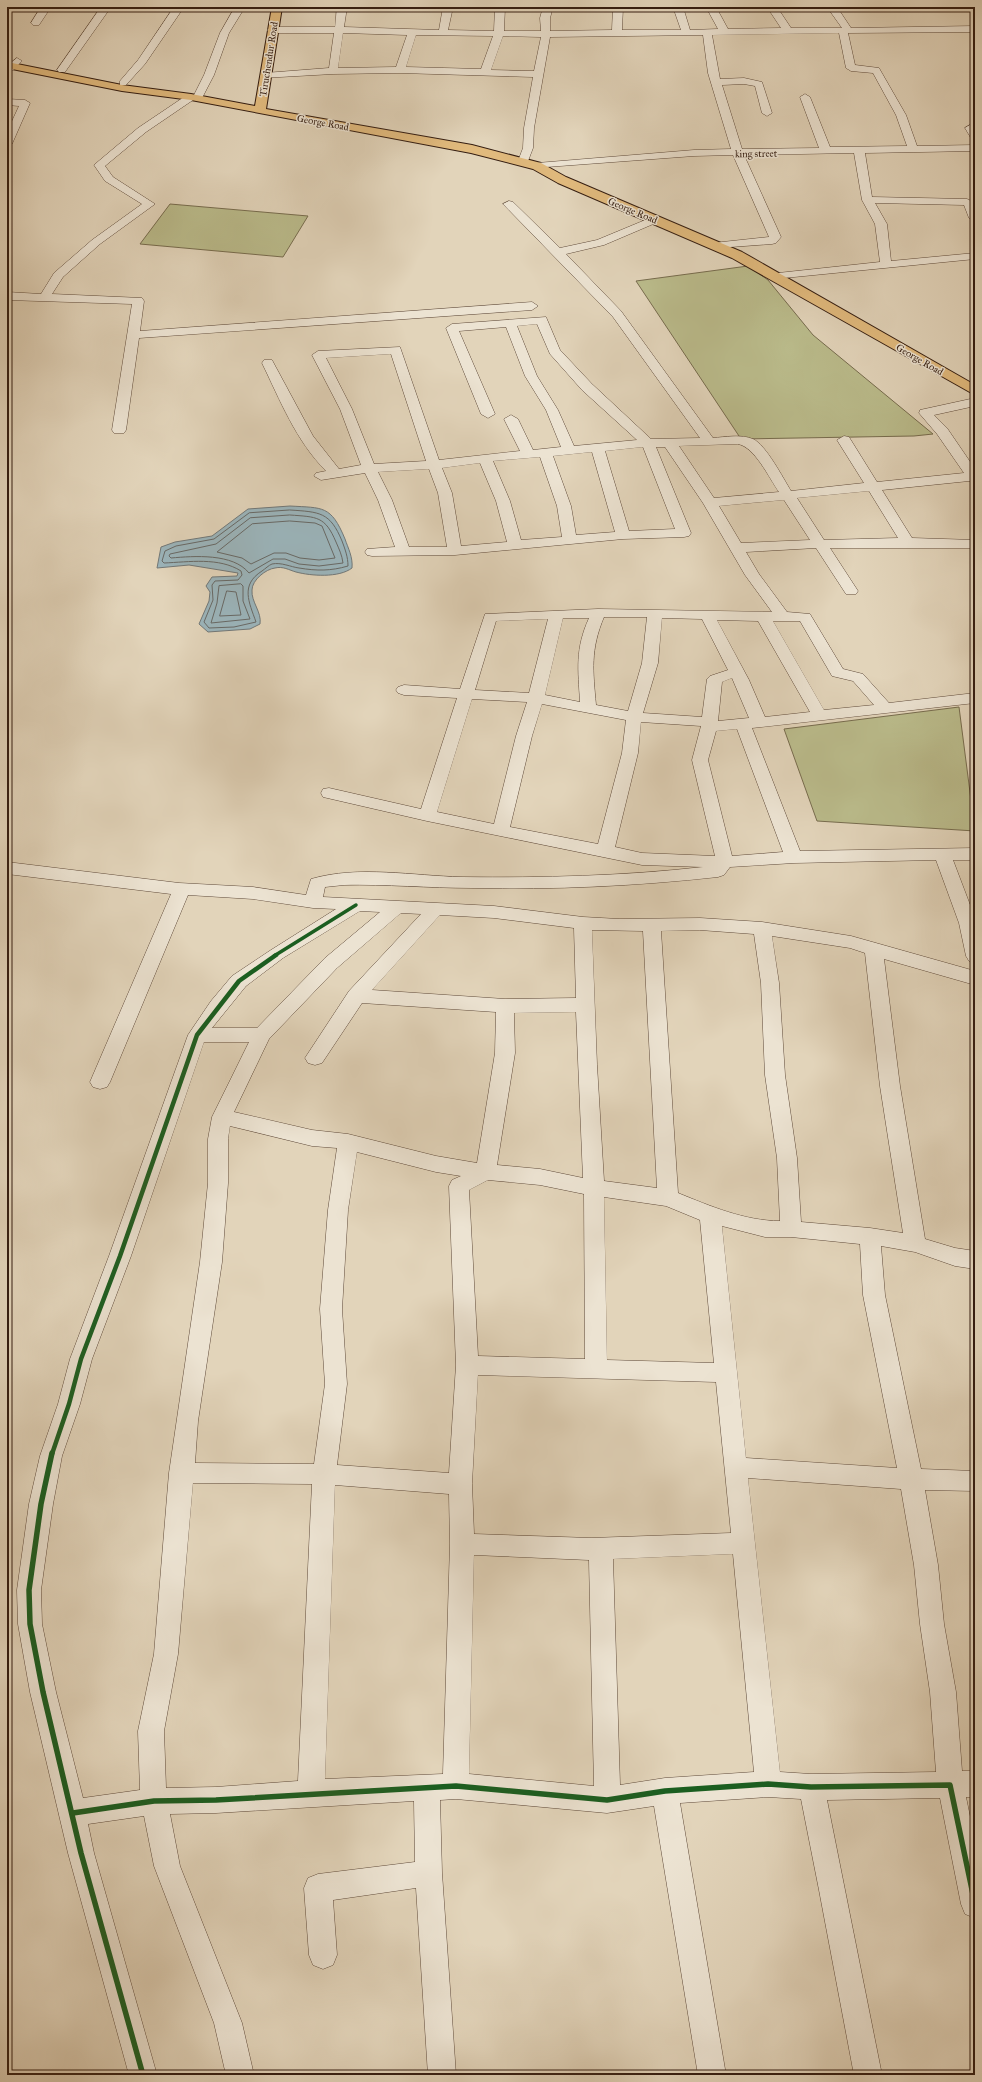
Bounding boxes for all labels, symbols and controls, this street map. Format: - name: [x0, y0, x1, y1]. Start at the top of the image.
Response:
- street label: Tiruchendur Road: [257, 21, 281, 97]
- street label: George Road: [296, 113, 350, 133]
- street label: king street: [735, 148, 778, 160]
- street label: George Road: [606, 195, 659, 227]
- street label: George Road: [894, 342, 945, 378]

